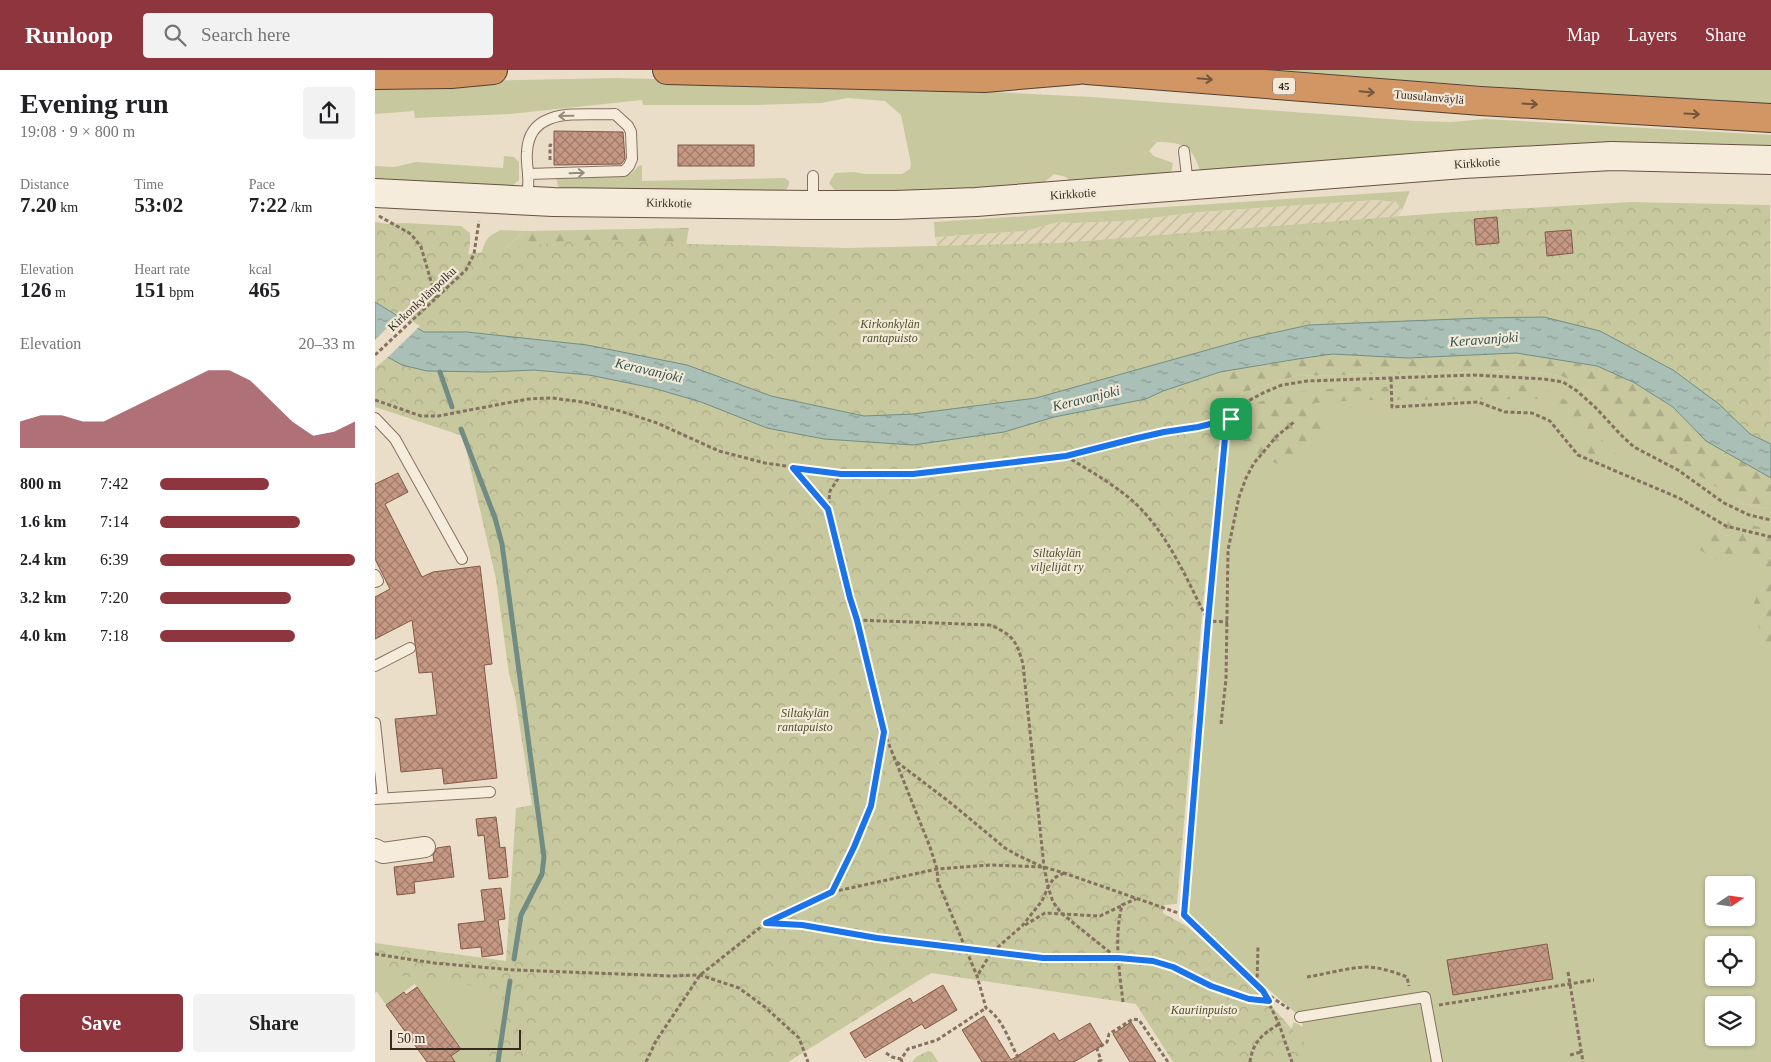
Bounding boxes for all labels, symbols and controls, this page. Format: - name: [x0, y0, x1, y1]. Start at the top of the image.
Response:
- search box: [143, 13, 493, 58]
- icon: search: [161, 21, 189, 49]
- text: Runloop: [25, 22, 113, 48]
- text: Search here: [201, 24, 290, 45]
- text: Map: [1567, 25, 1600, 45]
- text: Layers: [1628, 25, 1677, 45]
- text: Share: [1705, 25, 1746, 45]
- one-way arrow: [1197, 75, 1213, 84]
- road number: 45: [1273, 78, 1295, 94]
- button: share: [303, 87, 355, 139]
- street label: Tuusulanväylä: [1393, 87, 1465, 107]
- text: Evening run: [20, 88, 169, 119]
- one-way arrow: [1359, 88, 1375, 97]
- one-way arrow: [1521, 100, 1537, 109]
- one-way arrow: [1684, 109, 1700, 118]
- one-way arrow: [558, 111, 574, 121]
- text: 19:08 · 9 × 800 m: [20, 123, 135, 140]
- street label: Kirkkotie: [1454, 154, 1500, 172]
- one-way arrow: [569, 168, 585, 177]
- text: Distance: [20, 177, 69, 192]
- text: Time: [134, 177, 163, 192]
- text: Pace: [249, 177, 275, 192]
- street label: Kirkkotie: [1050, 185, 1096, 203]
- text: 7.20: [20, 193, 57, 217]
- text: 53:02: [134, 193, 183, 217]
- text: 7:22: [249, 193, 287, 217]
- street label: Kirkkotie: [646, 196, 692, 210]
- text: km: [57, 200, 78, 215]
- text: /km: [287, 200, 312, 215]
- text: Elevation: [20, 262, 74, 277]
- text: Heart rate: [134, 262, 190, 277]
- text: kcal: [249, 262, 272, 277]
- street label: Kirkonkylänpolku: [385, 264, 459, 334]
- text: 126: [20, 278, 52, 302]
- text: 151: [134, 278, 166, 302]
- text: 465: [249, 278, 280, 302]
- text: m: [52, 285, 66, 300]
- text: bpm: [166, 285, 194, 300]
- park label: Kirkonkylän rantapuisto: [859, 317, 920, 345]
- water label: Keravanjoki: [1448, 330, 1519, 349]
- text: Elevation: [20, 335, 81, 352]
- text: 20–33 m: [299, 335, 355, 352]
- water label: Keravanjoki: [613, 355, 684, 386]
- water label: Keravanjoki: [1050, 383, 1122, 414]
- pin: [1210, 398, 1252, 440]
- icon: arrive: [1217, 405, 1245, 433]
- text: 800 m: [20, 475, 61, 492]
- text: 7:42: [100, 475, 128, 492]
- text: 1.6 km: [20, 513, 66, 530]
- text: 7:14: [100, 513, 128, 530]
- park label: Siltakylän viljelijät ry: [1031, 546, 1084, 574]
- text: 2.4 km: [20, 551, 66, 568]
- text: 6:39: [100, 551, 128, 568]
- text: 3.2 km: [20, 589, 66, 606]
- text: 7:20: [100, 589, 128, 606]
- text: 4.0 km: [20, 627, 66, 644]
- text: 7:18: [100, 627, 128, 644]
- park label: Siltakylän rantapuisto: [777, 706, 833, 734]
- north arrow: [1705, 876, 1755, 926]
- map controls: [1705, 876, 1755, 1046]
- button: locate: [1705, 936, 1755, 986]
- button: Save: [20, 994, 183, 1052]
- button: Share: [193, 994, 355, 1052]
- button: layers: [1705, 996, 1755, 1046]
- park label: Kauriinpuisto: [1170, 1003, 1237, 1017]
- scale bar: [390, 1027, 521, 1050]
- text: 50 m: [397, 1031, 425, 1046]

